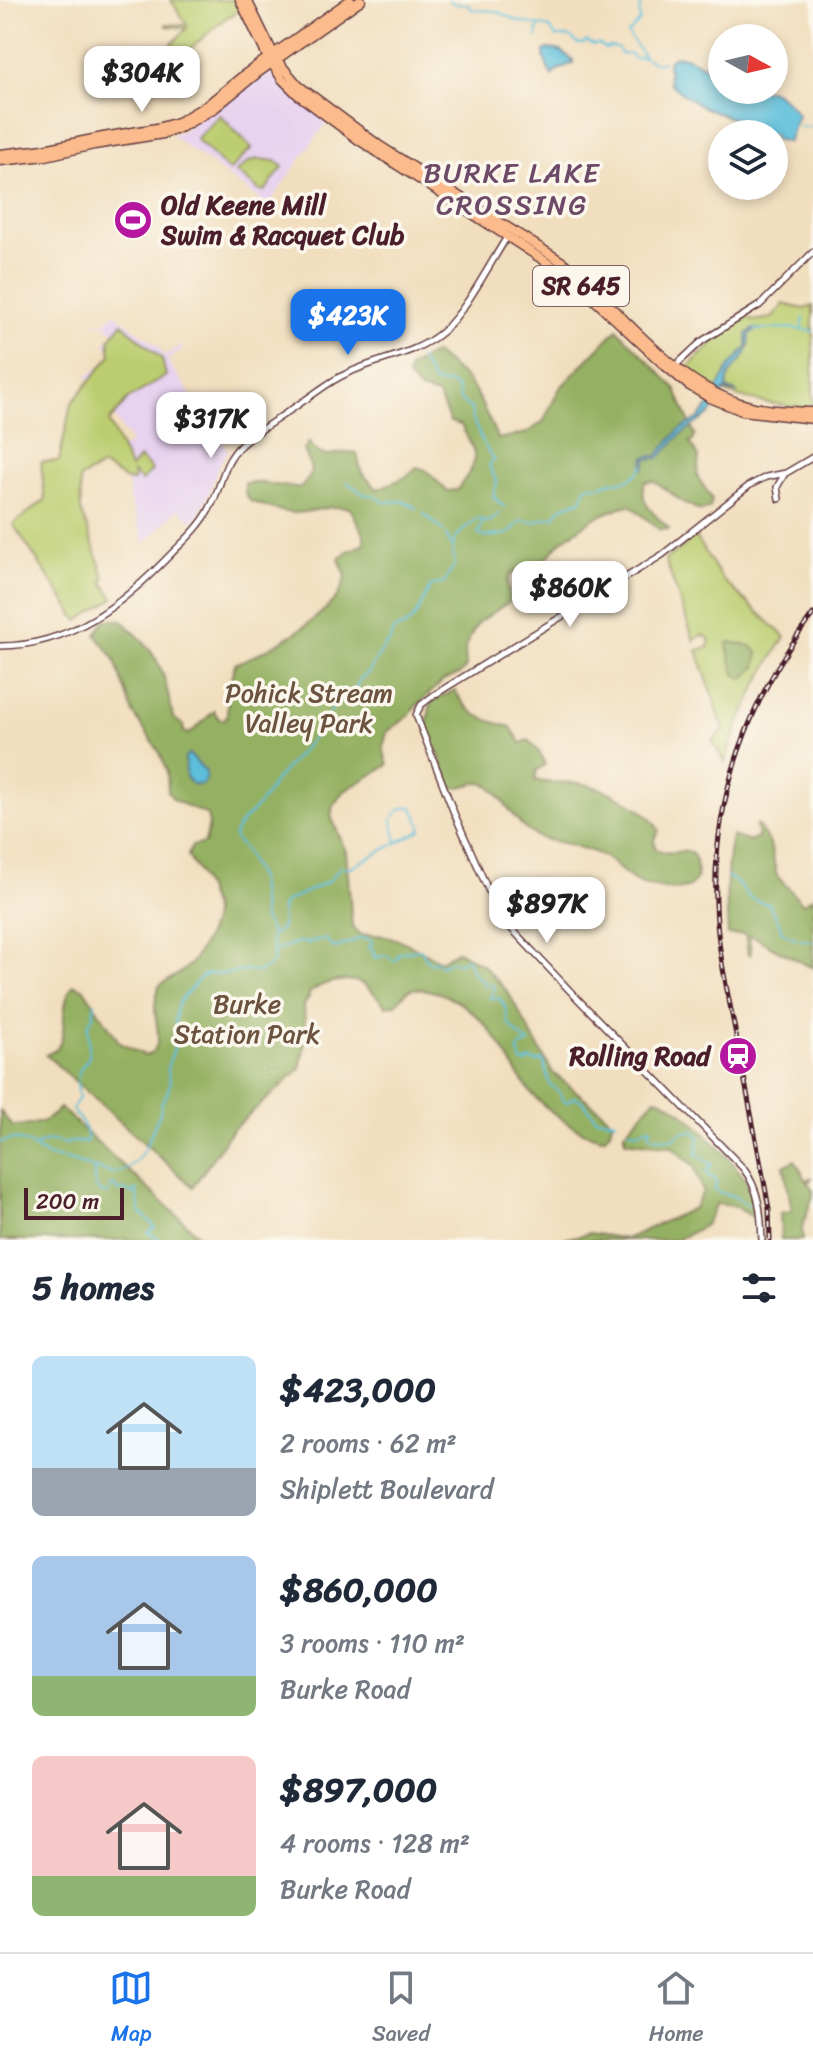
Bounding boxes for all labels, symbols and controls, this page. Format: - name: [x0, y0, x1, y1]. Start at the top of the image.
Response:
- north arrow: [708, 24, 788, 104]
- map controls: [708, 24, 788, 200]
- pin: $304K: [86, 46, 198, 114]
- text: $304K: [102, 49, 182, 95]
- button: layers: [708, 120, 788, 200]
- district label: BURKE LAKE CROSSING: [424, 148, 600, 229]
- place label: Old Keene Mill Swim & Racquet Club: [160, 182, 405, 258]
- sports icon: Old Keene Mill Swim & Racquet Club: [112, 199, 154, 241]
- road number: SR 645: [533, 266, 629, 306]
- pin: $423K: [292, 289, 404, 357]
- text: $423K: [309, 292, 387, 338]
- pin: $317K: [155, 392, 267, 460]
- text: $317K: [174, 395, 248, 441]
- pin: $860K: [514, 561, 626, 629]
- text: $860K: [530, 564, 610, 610]
- park label: Pohick Stream Valley Park: [225, 670, 393, 746]
- pin: $897K: [491, 877, 603, 945]
- text: $897K: [507, 880, 587, 926]
- park label: Burke Station Park: [174, 981, 320, 1057]
- place label: Rolling Road: [569, 1033, 712, 1079]
- station icon: Rolling Road: [717, 1035, 759, 1077]
- text: 200 m: [36, 1182, 99, 1221]
- scale bar: [24, 1184, 124, 1220]
- text: 5 homes: [32, 1258, 154, 1318]
- icon: filters: [737, 1266, 781, 1310]
- text: $423,000: [280, 1360, 436, 1420]
- icon: home: [96, 1388, 192, 1484]
- text: 2 rooms · 62 m²: [280, 1420, 457, 1466]
- text: Shiplett Boulevard: [280, 1466, 493, 1512]
- text: $860,000: [280, 1560, 438, 1620]
- icon: home: [96, 1588, 192, 1684]
- text: 3 rooms · 110 m²: [280, 1620, 465, 1666]
- text: Burke Road: [280, 1666, 410, 1712]
- text: $897,000: [280, 1760, 437, 1820]
- icon: home: [96, 1788, 192, 1884]
- text: 4 rooms · 128 m²: [280, 1820, 470, 1866]
- text: Burke Road: [280, 1866, 410, 1912]
- tab: Map: [109, 1966, 153, 2053]
- tab: Saved: [372, 1966, 430, 2053]
- tab: Home: [649, 1966, 704, 2053]

